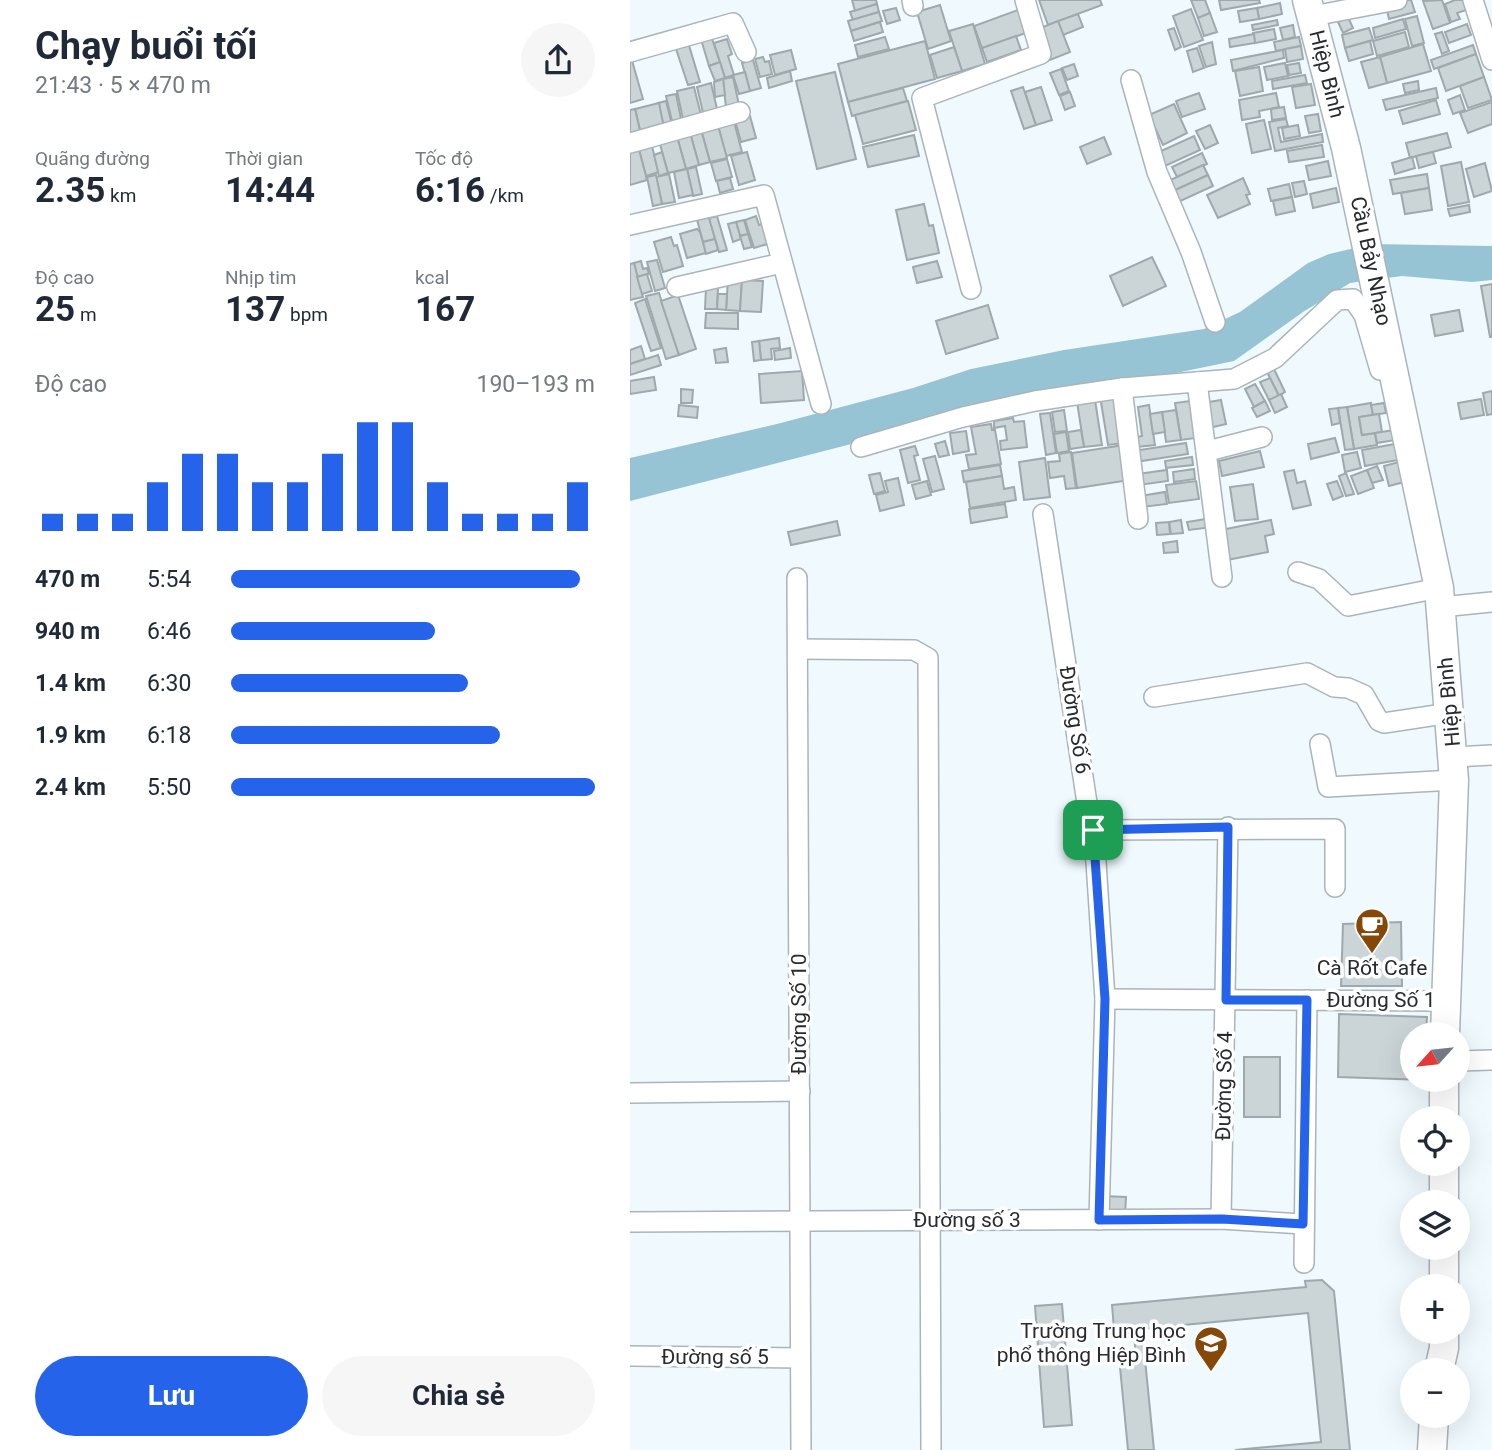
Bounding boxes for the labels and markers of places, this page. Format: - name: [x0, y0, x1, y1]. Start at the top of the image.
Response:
- pin: [1063, 800, 1123, 860]
- cafe icon: Cà Rốt Cafe: [1353, 906, 1391, 955]
- place label: Cà Rốt Cafe: [1317, 956, 1427, 980]
- place label: Trường Trung học phổ thông Hiệp Bình: [997, 1319, 1186, 1367]
- school or university icon: Trường Trung học phổ thông Hiệp Bình: [1192, 1324, 1230, 1373]

